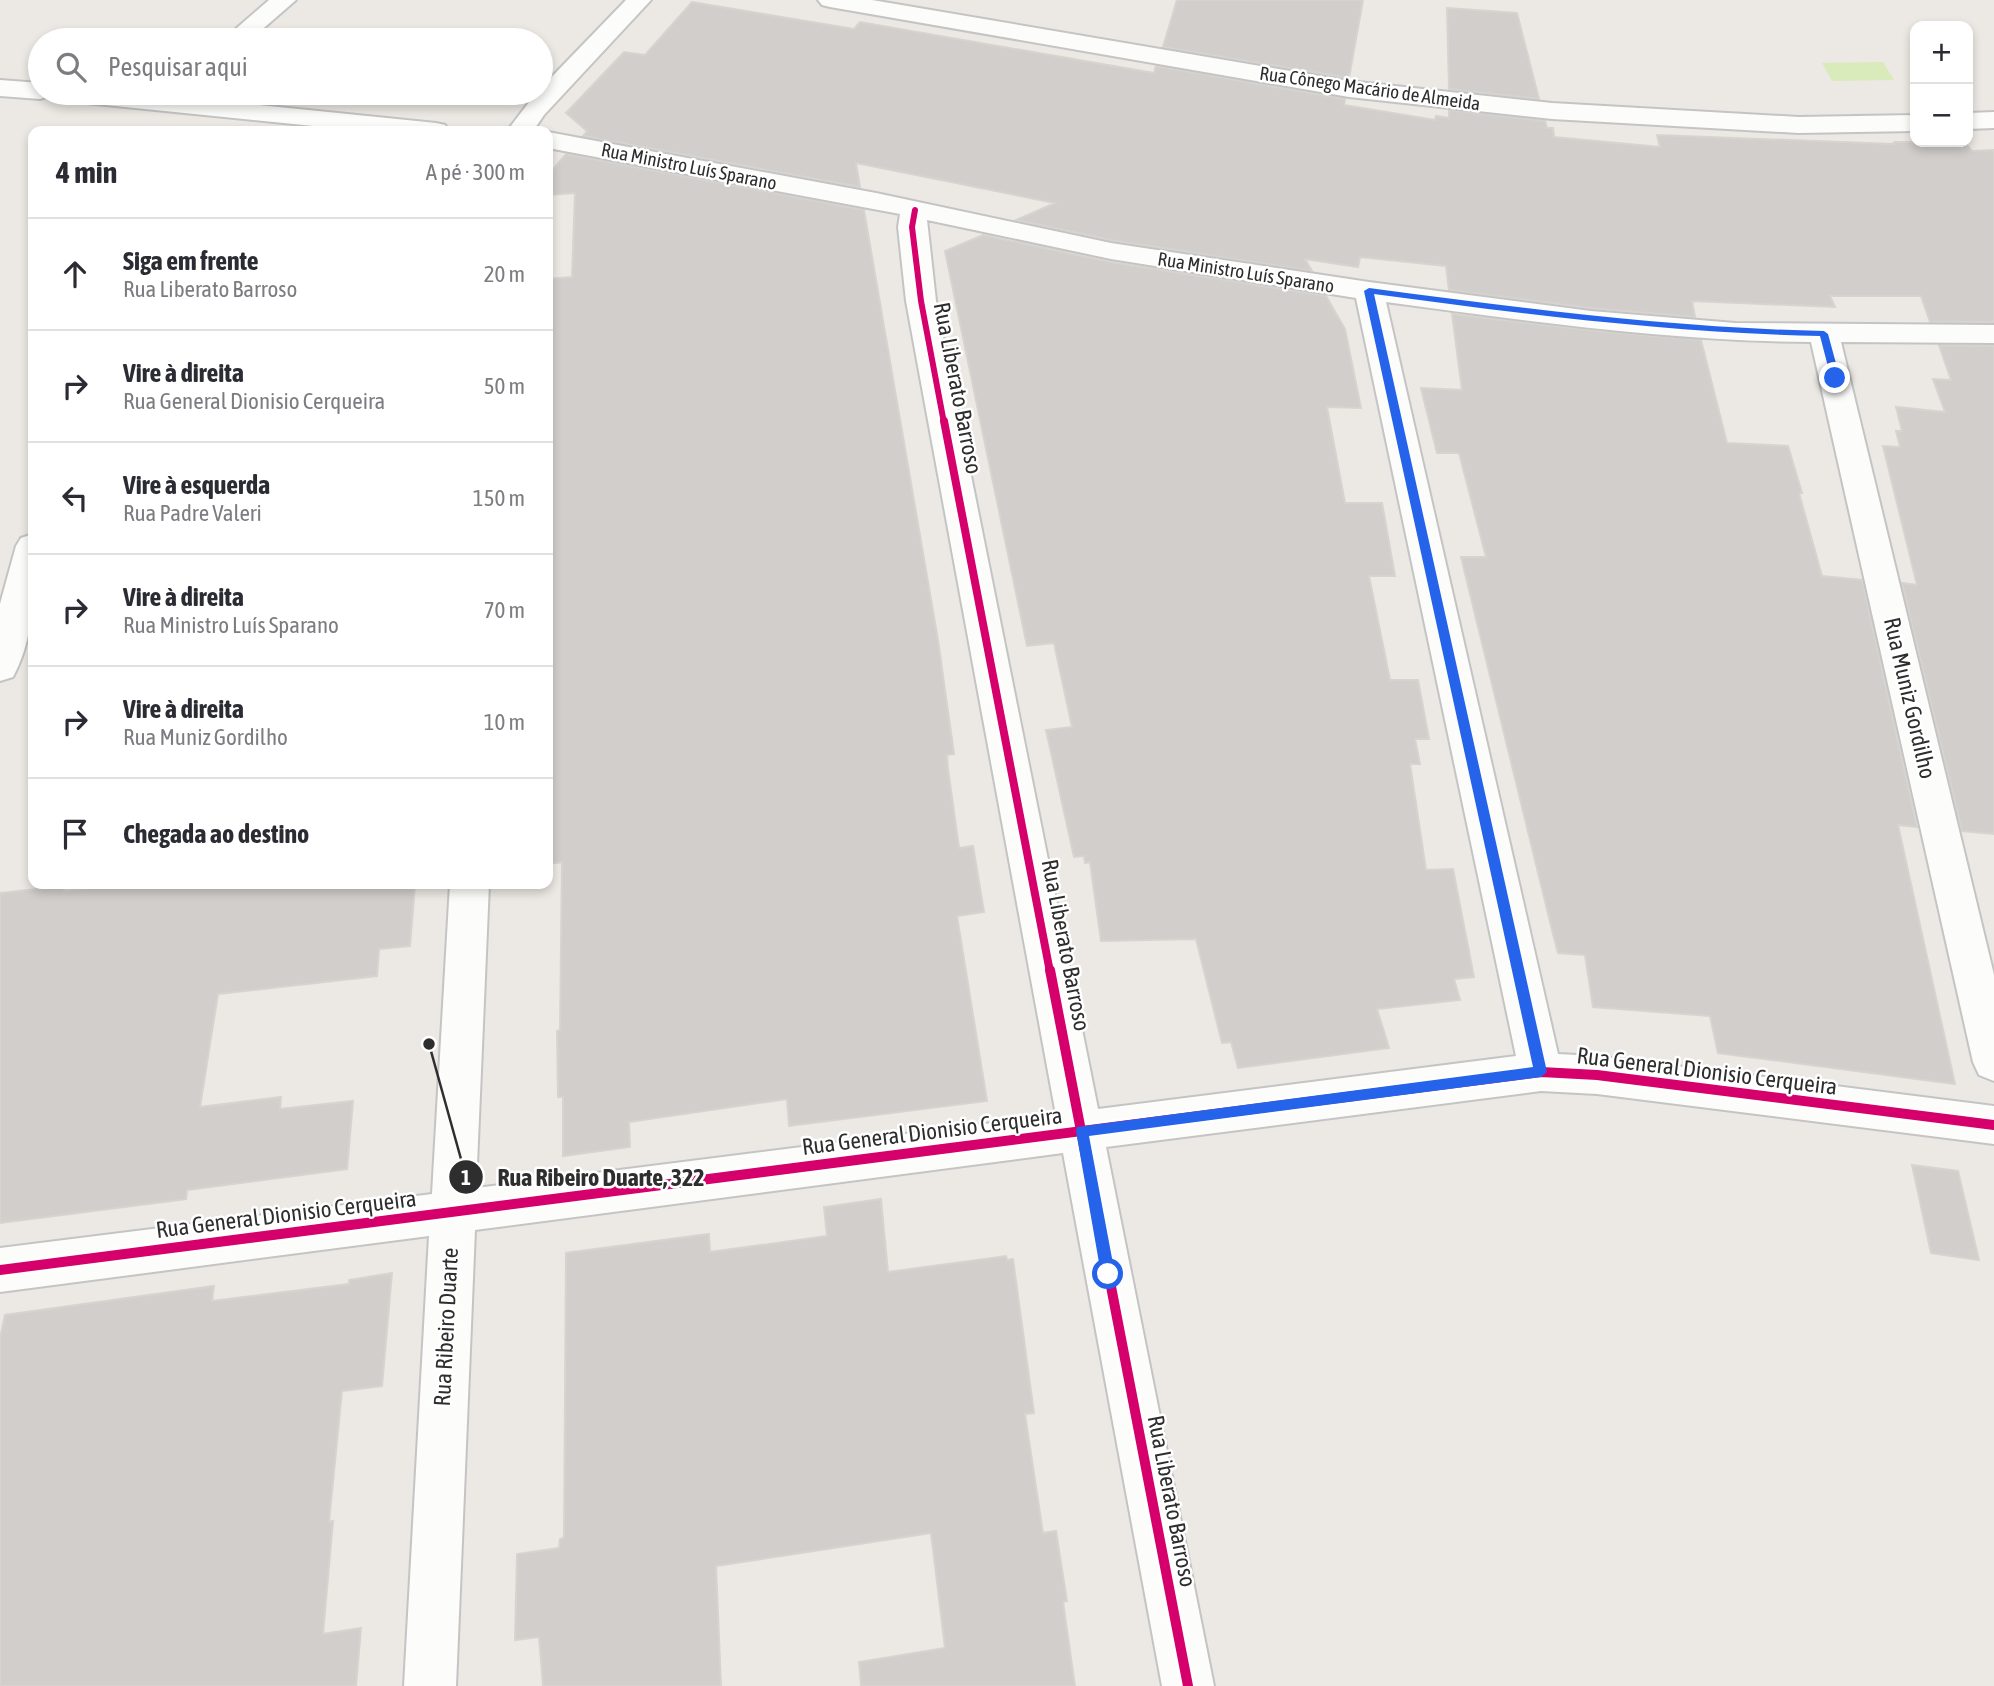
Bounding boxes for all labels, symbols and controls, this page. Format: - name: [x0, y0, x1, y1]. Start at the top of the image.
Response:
- map controls: [1910, 21, 1973, 147]
- button: +: [1910, 21, 1973, 84]
- search box: [28, 28, 553, 105]
- icon: search: [52, 48, 90, 86]
- text: Pesquisar aqui: [108, 52, 248, 82]
- street label: Rua Cônego Macário de Almeida: [1258, 62, 1482, 114]
- button: −: [1910, 84, 1973, 147]
- street label: Rua Ministro Luís Sparano: [599, 138, 779, 194]
- text: 4 min: [56, 155, 117, 189]
- text: A pé · 300 m: [426, 159, 525, 185]
- text: Siga em frente: [123, 246, 259, 276]
- street label: Rua Ministro Luís Sparano: [1156, 247, 1336, 297]
- icon: ahead: [56, 255, 94, 293]
- text: 20 m: [484, 261, 525, 287]
- text: Rua Liberato Barroso: [123, 276, 297, 302]
- street label: Rua Liberato Barroso: [929, 300, 987, 476]
- text: Vire à direita: [123, 358, 244, 388]
- route end: [1819, 362, 1850, 393]
- icon: right: [56, 367, 94, 405]
- text: 50 m: [484, 373, 525, 399]
- text: Rua General Dionisio Cerqueira: [123, 388, 385, 414]
- text: Vire à esquerda: [123, 470, 270, 500]
- icon: left: [56, 479, 94, 517]
- text: 150 m: [473, 485, 525, 511]
- text: Rua Padre Valeri: [123, 500, 262, 526]
- text: Vire à direita: [123, 582, 244, 612]
- icon: right: [56, 591, 94, 629]
- text: 70 m: [484, 597, 525, 623]
- text: Rua Ministro Luís Sparano: [123, 612, 339, 638]
- street label: Rua Muniz Gordilho: [1879, 615, 1941, 781]
- text: Vire à direita: [123, 694, 244, 724]
- icon: right: [56, 703, 94, 741]
- text: 10 m: [484, 709, 525, 735]
- text: Rua Muniz Gordilho: [123, 724, 288, 750]
- icon: arrive: [56, 815, 94, 853]
- text: Chegada ao destino: [123, 819, 309, 849]
- street label: Rua Liberato Barroso: [1037, 857, 1095, 1033]
- street label: Rua General Dionisio Cerqueira: [1575, 1042, 1839, 1100]
- street label: Rua General Dionisio Cerqueira: [800, 1102, 1064, 1160]
- callout: Rua Ribeiro Duarte, 322: [449, 1155, 719, 1200]
- text: Rua Ribeiro Duarte, 322: [498, 1164, 705, 1191]
- text: 1: [461, 1165, 471, 1189]
- street label: Rua General Dionisio Cerqueira: [154, 1185, 418, 1243]
- street label: Rua Ribeiro Duarte: [429, 1247, 463, 1407]
- route start: [1092, 1258, 1123, 1289]
- street label: Rua Liberato Barroso: [1143, 1413, 1201, 1589]

